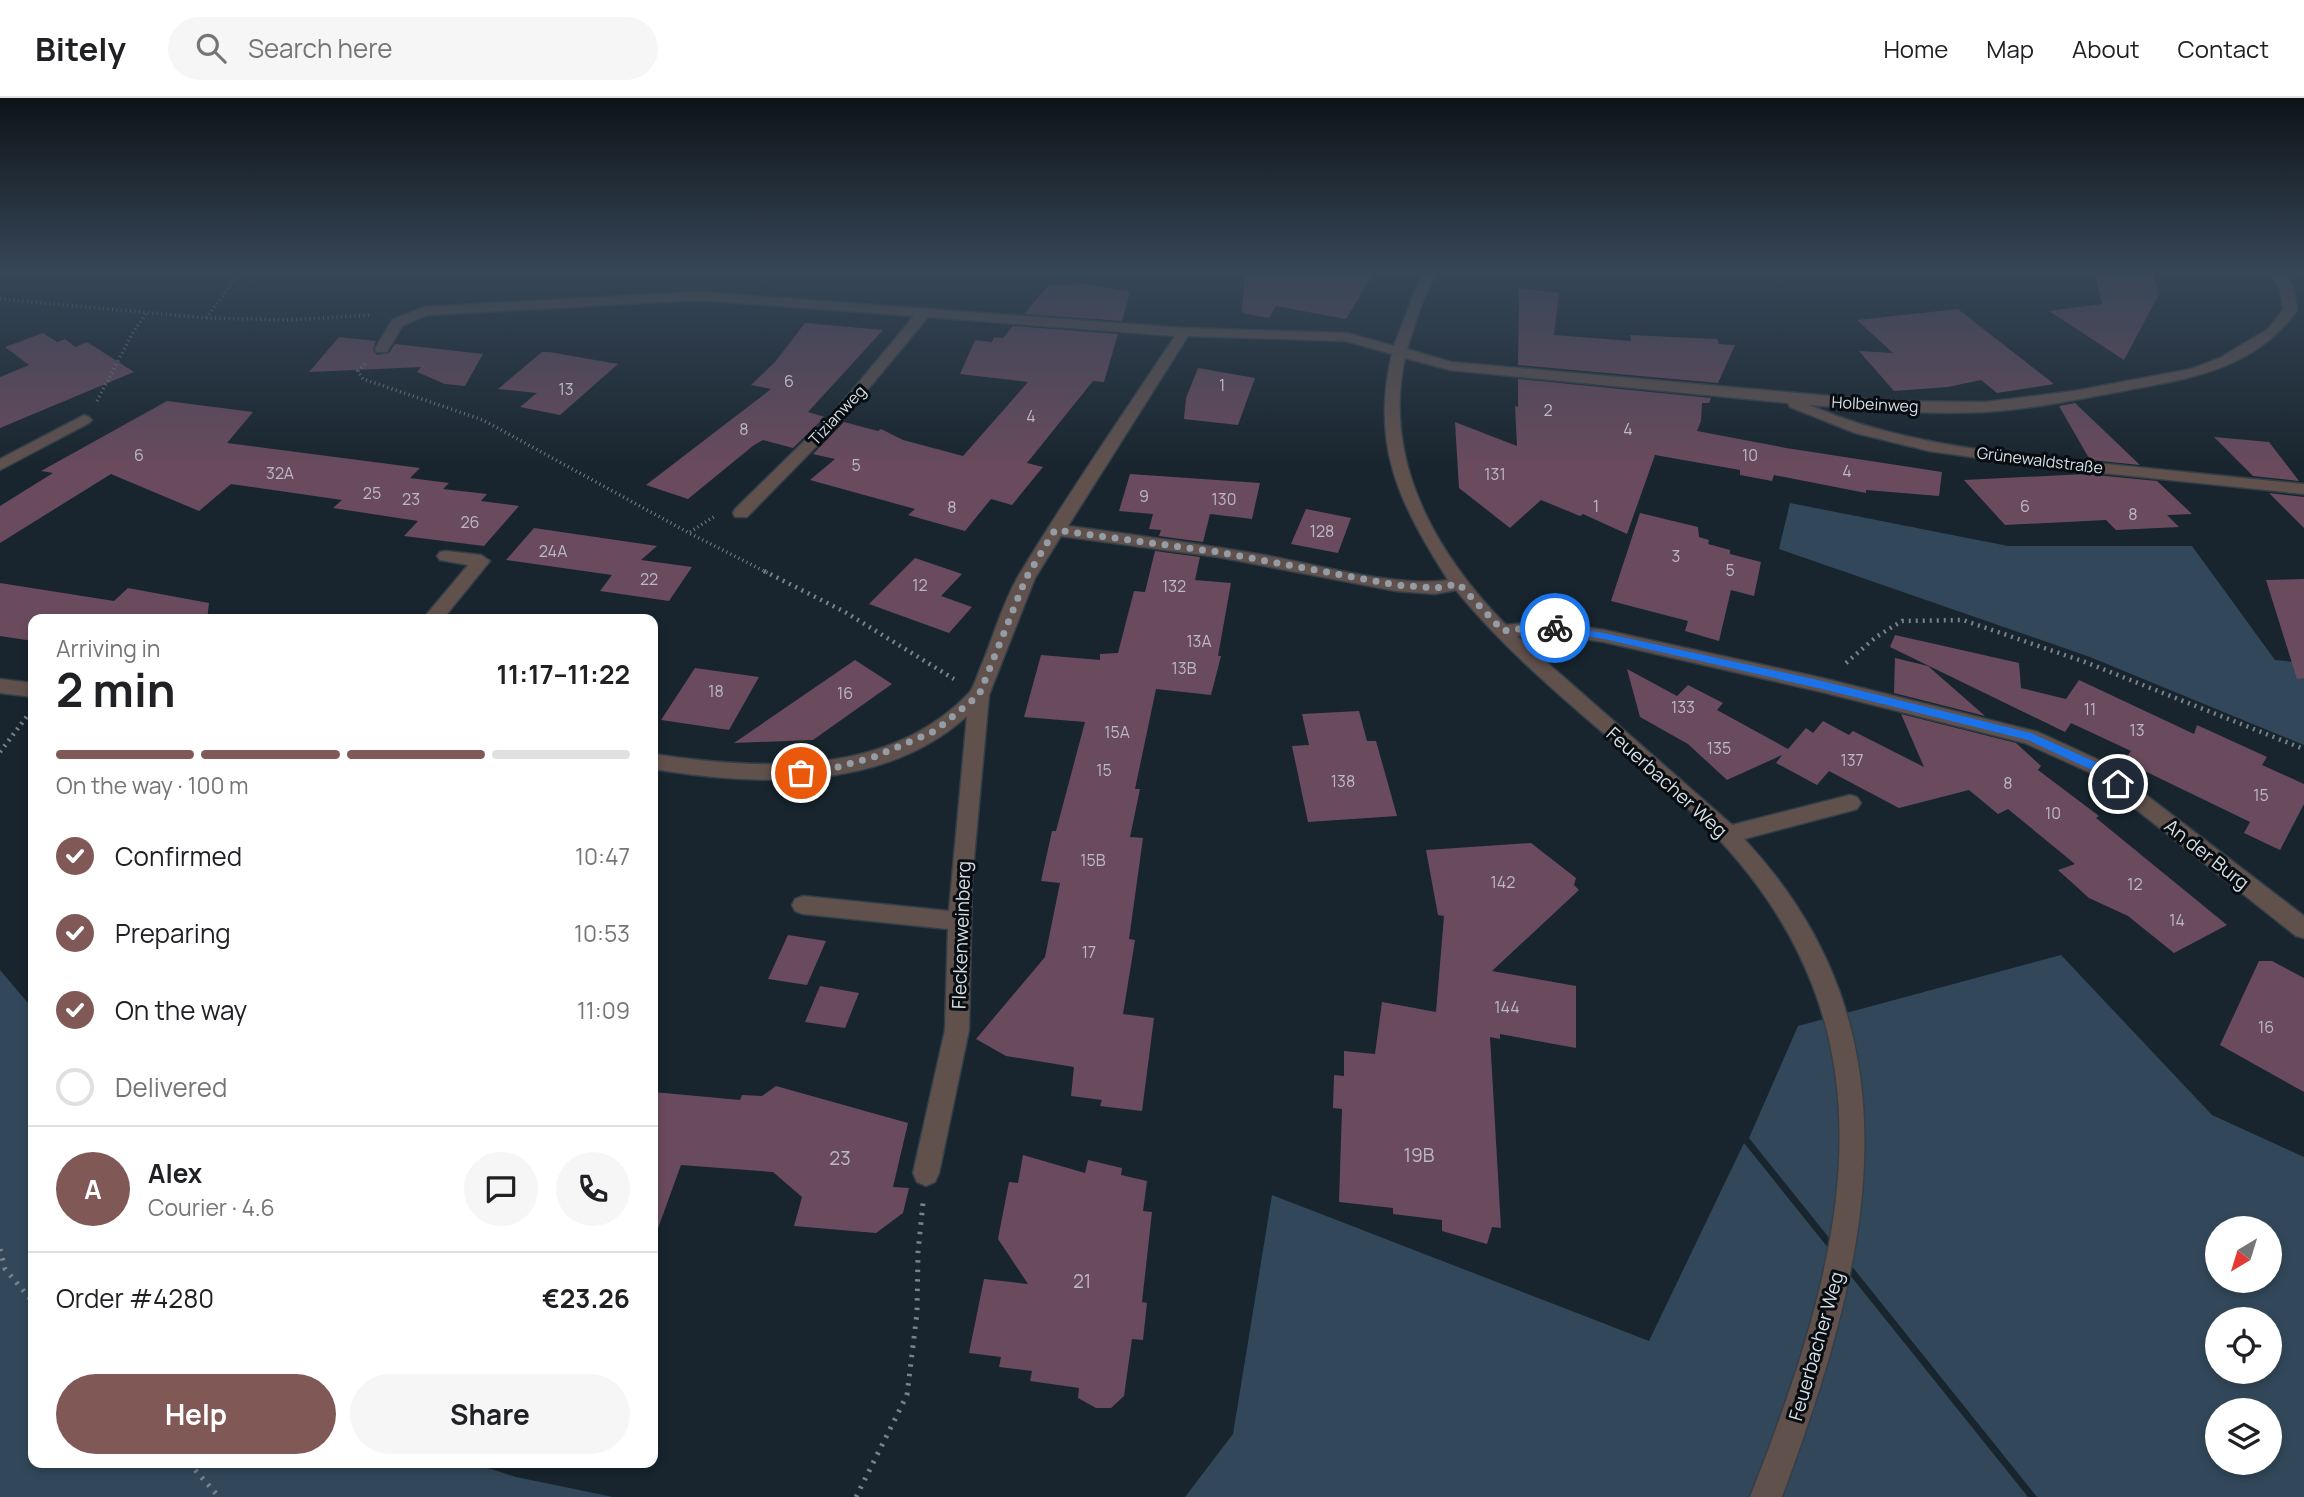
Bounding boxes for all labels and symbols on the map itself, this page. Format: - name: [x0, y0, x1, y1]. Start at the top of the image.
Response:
- house number: 6: [784, 370, 794, 392]
- house number: 1: [1219, 374, 1225, 396]
- house number: 13: [558, 378, 574, 400]
- street label: Tizianweg: [803, 380, 871, 450]
- street label: Holbeinweg: [1831, 391, 1919, 417]
- house number: 2: [1543, 399, 1553, 421]
- house number: 4: [1026, 405, 1036, 427]
- house number: 8: [739, 418, 749, 440]
- house number: 4: [1623, 418, 1633, 440]
- street label: Grünewaldstraße: [1976, 441, 2104, 479]
- house number: 6: [134, 444, 144, 466]
- house number: 10: [1742, 444, 1758, 466]
- house number: 5: [851, 454, 861, 476]
- house number: 4: [1842, 460, 1852, 482]
- house number: 32A: [266, 462, 294, 484]
- house number: 131: [1484, 463, 1506, 485]
- house number: 25: [363, 482, 381, 504]
- house number: 9: [1139, 485, 1149, 507]
- house number: 23: [402, 488, 420, 510]
- house number: 130: [1212, 488, 1236, 510]
- house number: 1: [1593, 495, 1599, 517]
- house number: 6: [2020, 495, 2030, 517]
- house number: 8: [947, 496, 957, 518]
- house number: 8: [2128, 503, 2138, 525]
- house number: 26: [460, 511, 480, 533]
- house number: 128: [1310, 520, 1334, 542]
- house number: 24A: [539, 540, 567, 562]
- house number: 3: [1672, 545, 1680, 567]
- house number: 5: [1725, 559, 1735, 581]
- house number: 22: [640, 568, 658, 590]
- house number: 12: [912, 574, 928, 596]
- house number: 132: [1162, 575, 1186, 597]
- courier: [1520, 593, 1590, 663]
- house number: 13A: [1186, 630, 1212, 652]
- house number: 13B: [1172, 657, 1197, 679]
- house number: 18: [708, 680, 724, 702]
- house number: 16: [837, 682, 853, 704]
- house number: 133: [1671, 696, 1695, 718]
- house number: 11: [2084, 698, 2096, 720]
- house number: 13: [2129, 719, 2145, 741]
- house number: 15A: [1104, 721, 1130, 743]
- street label: Feuerbacher Weg: [1601, 721, 1733, 843]
- house number: 135: [1707, 737, 1731, 759]
- pin: [771, 743, 831, 803]
- house number: 137: [1840, 749, 1864, 771]
- pin: [2088, 754, 2148, 814]
- house number: 15: [1096, 759, 1112, 781]
- house number: 138: [1331, 770, 1355, 792]
- house number: 8: [2003, 772, 2013, 794]
- house number: 15: [2253, 784, 2269, 806]
- house number: 10: [2045, 802, 2061, 824]
- street label: An der Burg: [2159, 813, 2255, 895]
- house number: 15B: [1080, 849, 1106, 871]
- street label: Fleckenweinberg: [945, 861, 977, 1009]
- house number: 142: [1491, 871, 1515, 893]
- house number: 12: [2127, 873, 2143, 895]
- house number: 14: [2169, 909, 2185, 931]
- house number: 17: [1082, 941, 1096, 963]
- house number: 144: [1494, 996, 1520, 1018]
- house number: 16: [2258, 1016, 2274, 1038]
- house number: 19B: [1404, 1142, 1435, 1168]
- house number: 23: [829, 1145, 851, 1171]
- north arrow: [2205, 1216, 2282, 1293]
- house number: 21: [1073, 1268, 1091, 1294]
- street label: Feuerbacher Weg: [1782, 1268, 1850, 1424]

